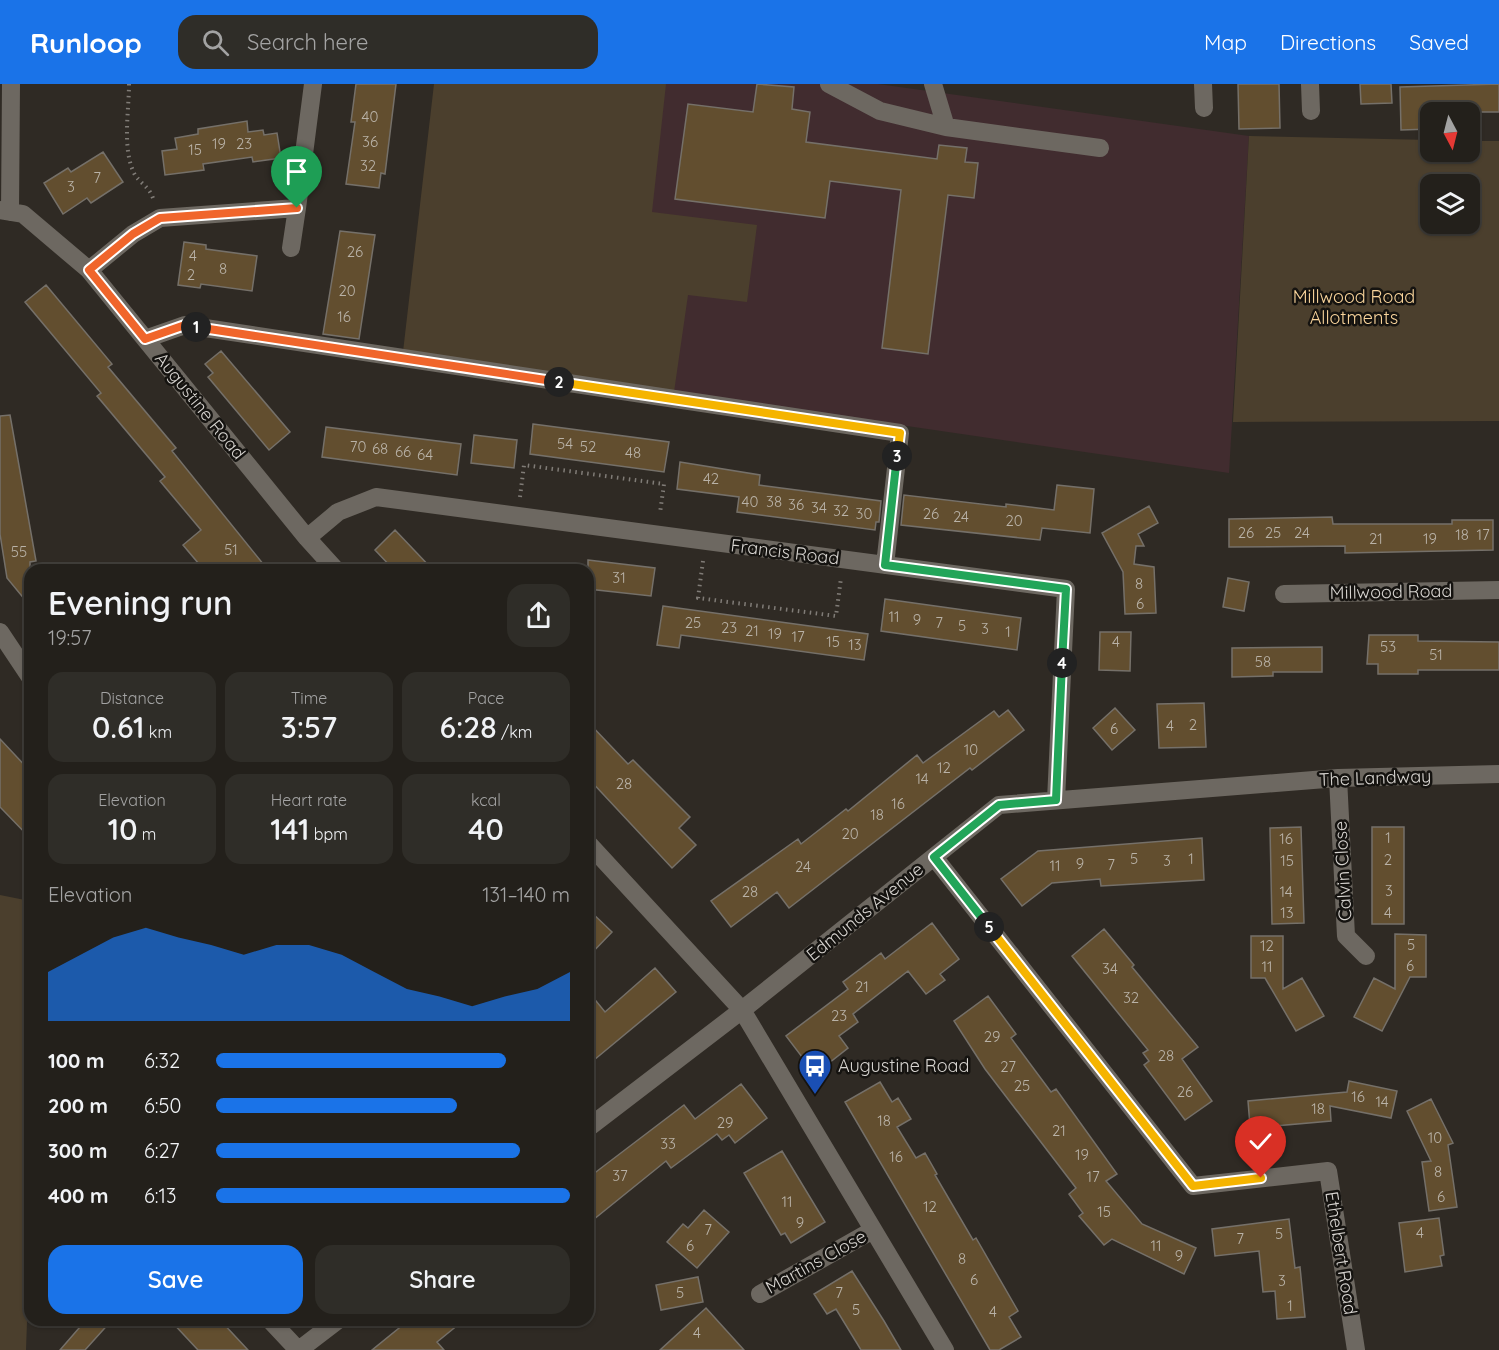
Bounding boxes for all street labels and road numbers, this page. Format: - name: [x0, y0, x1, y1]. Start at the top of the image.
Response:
- street label: Augustine Road: [150, 347, 251, 464]
- street label: Francis Road: [729, 533, 841, 570]
- street label: Millwood Road: [1330, 579, 1452, 604]
- street label: The Landway: [1318, 764, 1432, 791]
- street label: Calvin Close: [1328, 820, 1357, 922]
- street label: Edmunds Avenue: [802, 857, 928, 966]
- street label: Ethelbert Road: [1320, 1190, 1363, 1316]
- street label: Martins Close: [761, 1224, 870, 1299]

